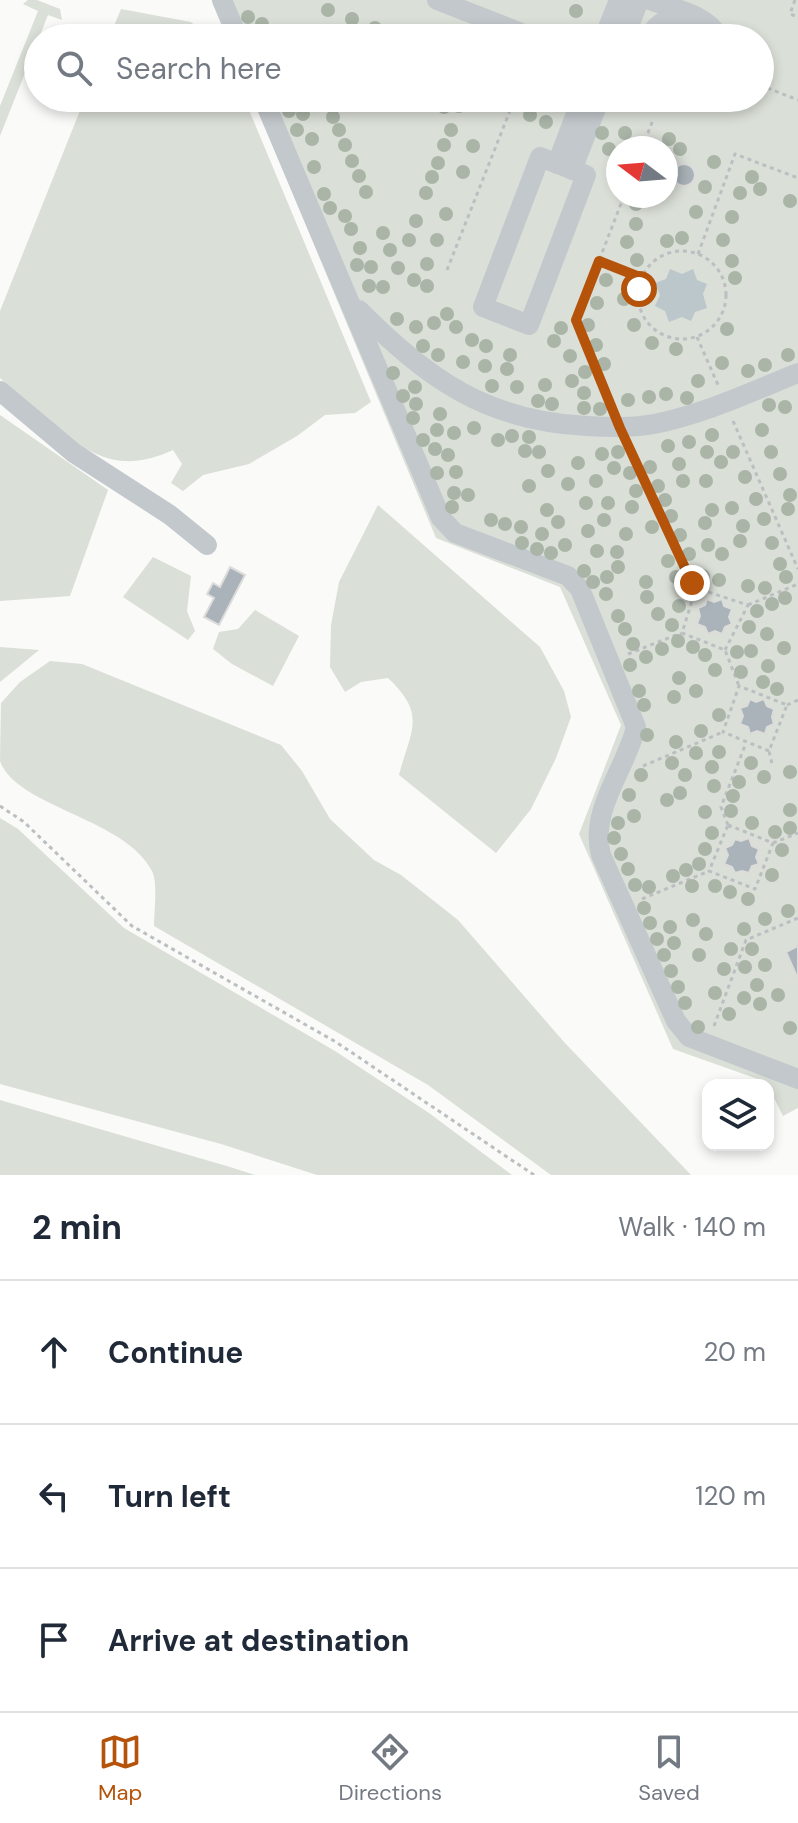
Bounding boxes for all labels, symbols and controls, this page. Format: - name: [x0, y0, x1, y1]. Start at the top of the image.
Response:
- search box: [24, 24, 774, 112]
- icon: search: [52, 46, 96, 90]
- text: Search here: [116, 49, 282, 88]
- north arrow: [606, 136, 678, 208]
- route start: [621, 271, 657, 307]
- route end: [674, 565, 710, 601]
- map controls: [702, 1079, 774, 1151]
- button: layers: [702, 1079, 774, 1151]
- text: 2 min: [32, 1205, 122, 1250]
- text: Walk · 140 m: [618, 1210, 766, 1244]
- icon: ahead: [32, 1330, 76, 1374]
- text: Continue: [108, 1333, 243, 1372]
- text: 20 m: [703, 1335, 766, 1369]
- icon: left: [32, 1474, 76, 1518]
- text: Turn left: [108, 1477, 231, 1516]
- text: 120 m: [695, 1479, 766, 1513]
- icon: arrive: [32, 1618, 76, 1662]
- text: Arrive at destination: [108, 1621, 409, 1660]
- tab: Map: [98, 1730, 142, 1807]
- tab: Directions: [339, 1730, 442, 1807]
- tab: Saved: [638, 1730, 700, 1807]

